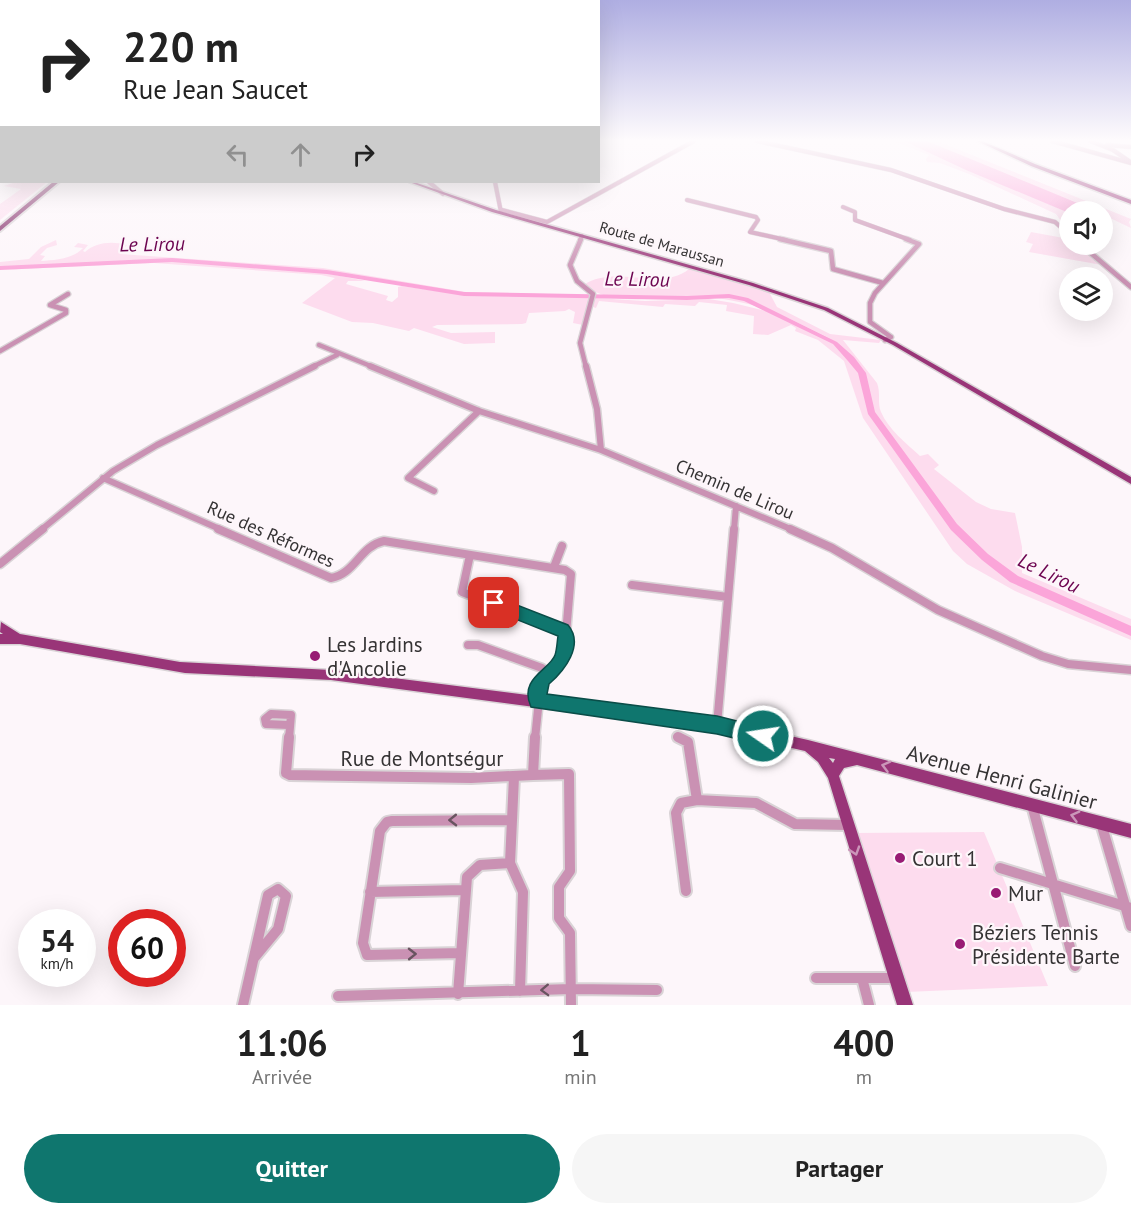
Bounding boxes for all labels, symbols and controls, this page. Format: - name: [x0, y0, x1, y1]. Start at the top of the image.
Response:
- text: 220 m: [123, 19, 239, 74]
- icon: right: [24, 24, 102, 102]
- text: Rue Jean Saucet: [123, 72, 308, 106]
- icon: left: [221, 138, 254, 171]
- icon: ahead: [284, 138, 317, 171]
- icon: right: [347, 138, 380, 171]
- map controls: [1059, 201, 1113, 321]
- button: sound: [1059, 201, 1113, 255]
- street label: Route de Maraussan: [597, 217, 727, 271]
- water label: Le Lirou: [119, 230, 185, 258]
- water label: Le Lirou: [604, 265, 670, 293]
- button: layers: [1059, 267, 1113, 321]
- street label: Chemin de Lirou: [672, 454, 798, 524]
- street label: Rue des Réformes: [204, 496, 338, 572]
- water label: Le Lirou: [1014, 547, 1084, 599]
- pin: [468, 577, 519, 628]
- icon: arrive: [477, 586, 510, 619]
- place label: Les Jardins d'Ancolie: [327, 631, 423, 682]
- marker: Les Jardins d'Ancolie: [308, 649, 322, 663]
- position arrow: [731, 704, 795, 768]
- street label: Avenue Henri Galinier: [904, 739, 1100, 815]
- street label: Rue de Montségur: [341, 745, 503, 772]
- one-way arrow: [881, 761, 891, 774]
- one-way arrow: [1070, 810, 1080, 823]
- one-way arrow: [449, 814, 458, 827]
- one-way arrow: [848, 845, 860, 856]
- place label: Court 1: [912, 845, 978, 872]
- marker: Court 1: [893, 851, 907, 865]
- place label: Mur: [1008, 880, 1043, 907]
- marker: Mur: [989, 886, 1003, 900]
- speed limit sign: 60: [108, 909, 186, 987]
- place label: Béziers Tennis Présidente Barte: [972, 919, 1120, 970]
- text: 54: [40, 921, 74, 960]
- marker: Béziers Tennis Présidente Barte: [953, 937, 967, 951]
- one-way arrow: [407, 948, 416, 960]
- text: km/h: [41, 954, 73, 973]
- one-way arrow: [541, 984, 550, 997]
- text: 11:06: [236, 1019, 328, 1066]
- text: 1: [570, 1019, 591, 1066]
- text: 400: [833, 1019, 895, 1066]
- text: Arrivée: [252, 1064, 312, 1090]
- text: min: [564, 1064, 597, 1090]
- text: m: [856, 1064, 872, 1090]
- button: Quitter: [24, 1134, 560, 1203]
- button: Partager: [572, 1134, 1107, 1203]

